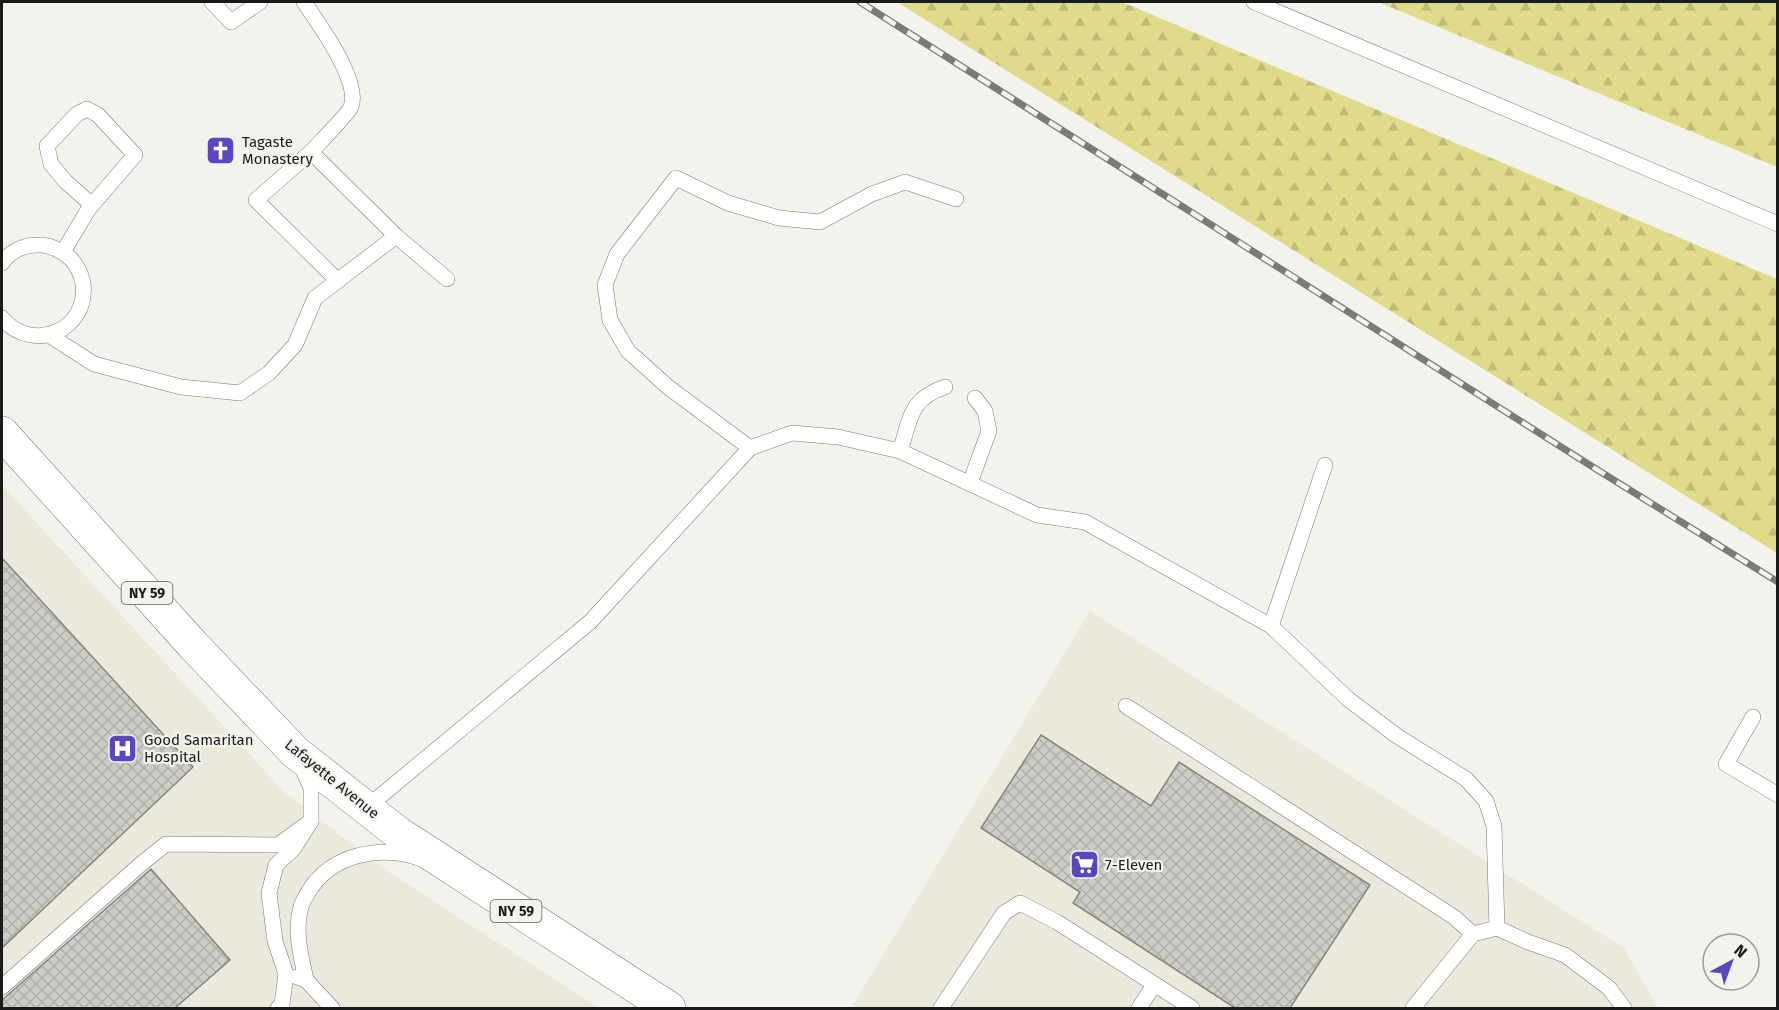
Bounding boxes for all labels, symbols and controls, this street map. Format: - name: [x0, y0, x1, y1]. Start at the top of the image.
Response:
- place label: Tagaste Monastery: [242, 133, 313, 168]
- church icon: Tagaste Monastery: [205, 135, 237, 167]
- road number: NY 59: [122, 582, 172, 604]
- place label: Good Samaritan Hospital: [144, 731, 254, 766]
- hospital icon: Good Samaritan Hospital: [107, 733, 139, 765]
- street label: Lafayette Avenue: [281, 735, 383, 823]
- supermarket icon: 7-Eleven: [1068, 849, 1100, 881]
- place label: 7-Eleven: [1105, 856, 1162, 874]
- road number: NY 59: [490, 900, 542, 922]
- north arrow: [1701, 932, 1761, 992]
- text: N: [1730, 940, 1751, 962]

